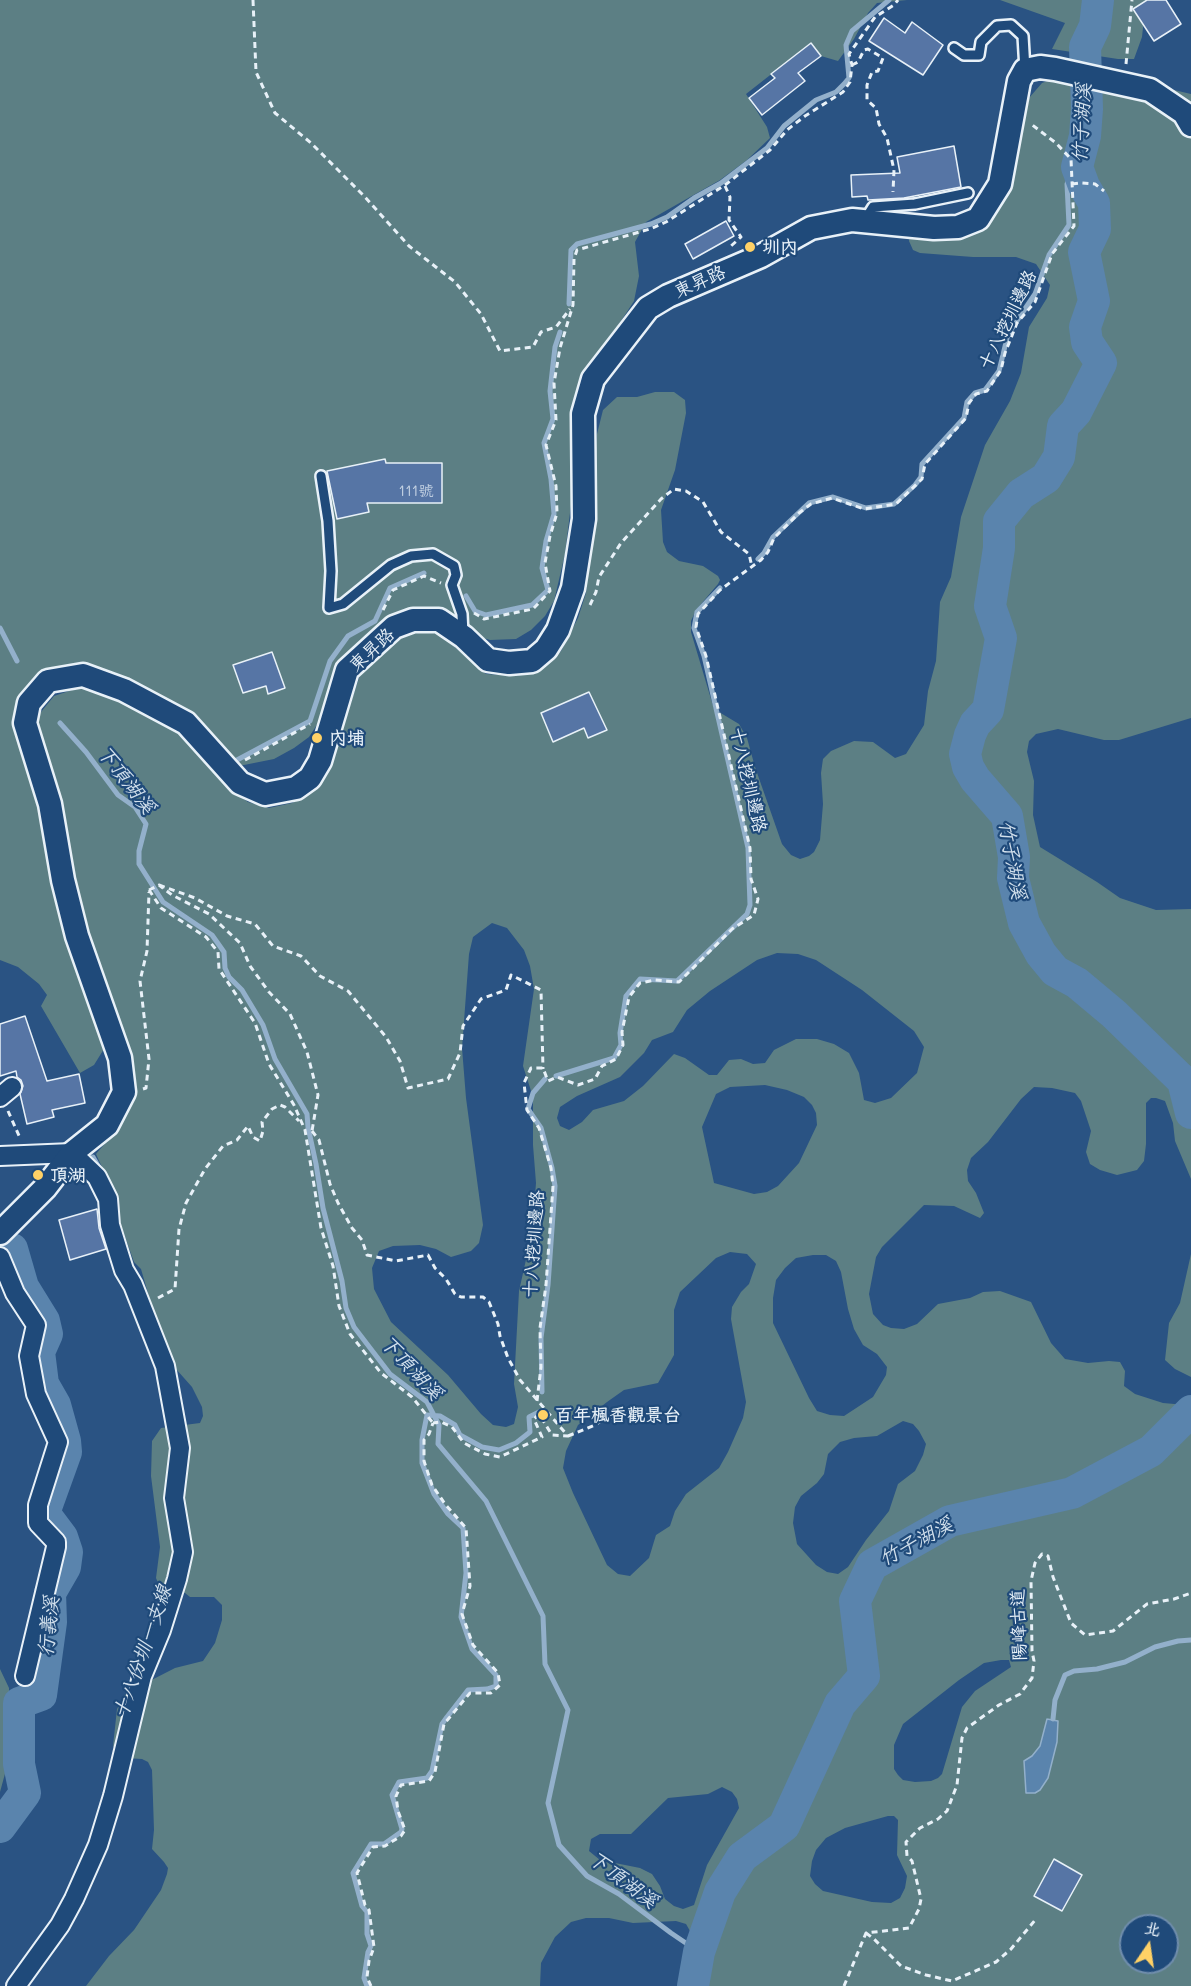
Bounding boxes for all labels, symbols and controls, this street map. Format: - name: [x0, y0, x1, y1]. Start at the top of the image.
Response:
- water label: 竹子湖溪: [1068, 82, 1096, 164]
- place label: 圳內: [762, 236, 798, 258]
- marker: 圳內: [743, 240, 757, 254]
- street label: 東昇路: [671, 261, 729, 303]
- street label: 十八挖圳邊路: [975, 267, 1041, 373]
- house number: 111號: [398, 482, 434, 500]
- street label: 東昇路: [345, 624, 399, 676]
- street label: 十八挖圳邊路: [725, 725, 771, 835]
- place label: 內埔: [329, 727, 365, 749]
- marker: 內埔: [310, 731, 324, 745]
- water label: 下頂湖溪: [92, 741, 160, 819]
- water label: 竹子湖溪: [993, 819, 1031, 901]
- place label: 頂湖: [50, 1164, 86, 1186]
- marker: 頂湖: [31, 1168, 45, 1182]
- street label: 十八挖圳邊路: [519, 1189, 549, 1299]
- water label: 下頂湖溪: [375, 1331, 447, 1405]
- place label: 百年楓香觀景台: [555, 1404, 681, 1426]
- marker: 百年楓香觀景台: [536, 1408, 550, 1422]
- water label: 竹子湖溪: [875, 1513, 957, 1571]
- water label: 十八份圳一支線: [109, 1582, 177, 1722]
- street label: 陽峰古道: [1007, 1589, 1031, 1661]
- water label: 行義溪: [34, 1595, 64, 1657]
- water label: 下頂湖溪: [584, 1846, 662, 1914]
- north arrow: [1119, 1914, 1179, 1974]
- text: 北: [1143, 1916, 1163, 1940]

